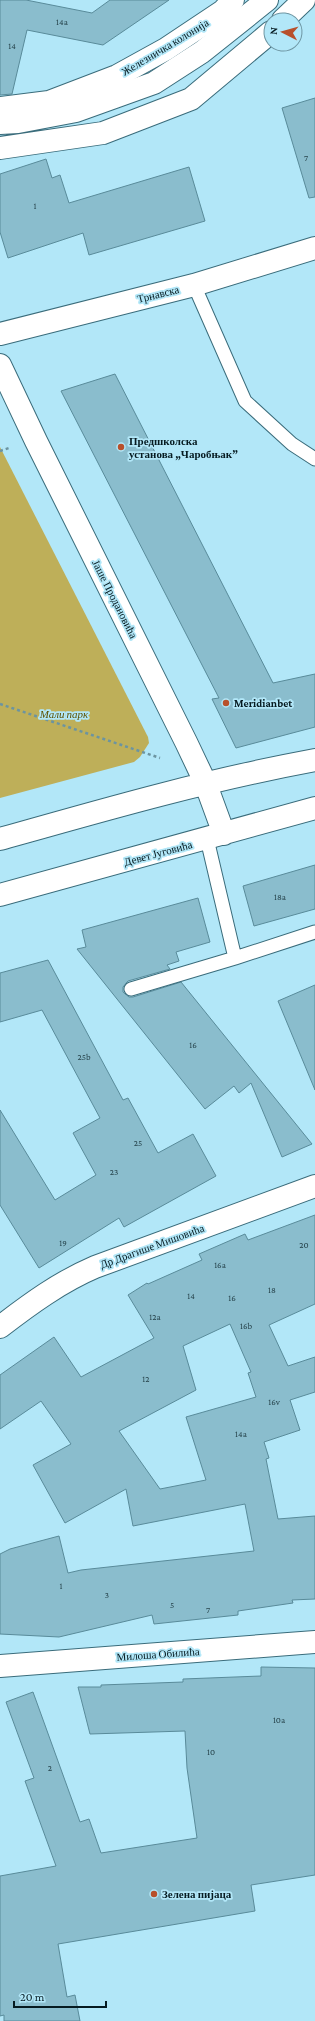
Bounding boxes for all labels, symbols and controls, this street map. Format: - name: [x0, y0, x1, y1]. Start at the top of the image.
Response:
- north arrow: [263, 12, 303, 52]
- street label: Железничка колонија: [119, 16, 211, 78]
- house number: 14a: [56, 17, 68, 27]
- text: N: [267, 26, 279, 35]
- house number: 14: [8, 41, 16, 51]
- house number: 7: [304, 153, 308, 163]
- house number: 1: [34, 201, 37, 211]
- street label: Трнавска: [136, 283, 180, 305]
- place label: Предшколска установа „Чаробњак”: [129, 435, 238, 461]
- marker: Предшколска установа „Чаробњак”: [116, 442, 126, 452]
- street label: Јаше Продановића: [90, 558, 140, 640]
- place label: Meridianbet: [234, 697, 292, 709]
- marker: Meridianbet: [221, 698, 231, 708]
- park label: Мали парк: [39, 708, 89, 720]
- street label: Девет Југовића: [122, 838, 194, 868]
- house number: 18a: [274, 892, 286, 902]
- house number: 16: [189, 1040, 197, 1050]
- house number: 25b: [77, 1052, 91, 1062]
- house number: 25: [134, 1138, 142, 1148]
- house number: 23: [110, 1167, 118, 1177]
- street label: Др Драгише Мишовића: [98, 1222, 206, 1270]
- house number: 19: [59, 1238, 67, 1248]
- house number: 20: [299, 1240, 309, 1250]
- house number: 16a: [214, 1260, 226, 1270]
- house number: 18: [268, 1285, 276, 1295]
- house number: 14: [187, 1291, 195, 1301]
- house number: 16: [228, 1293, 236, 1303]
- house number: 12a: [149, 1312, 161, 1322]
- house number: 16b: [240, 1321, 252, 1331]
- house number: 12: [142, 1374, 150, 1384]
- house number: 16v: [268, 1397, 281, 1407]
- house number: 14a: [235, 1429, 247, 1439]
- house number: 1: [60, 1581, 63, 1591]
- house number: 3: [105, 1590, 109, 1600]
- house number: 5: [170, 1600, 174, 1610]
- house number: 7: [206, 1605, 210, 1615]
- street label: Милоша Обилића: [116, 1645, 200, 1663]
- house number: 10a: [273, 1715, 285, 1725]
- house number: 10: [207, 1747, 215, 1757]
- house number: 2: [48, 1763, 52, 1773]
- place label: Зелена пијаца: [162, 1888, 232, 1900]
- marker: Зелена пијаца: [149, 1889, 159, 1899]
- scale bar: [14, 1983, 106, 2009]
- text: 20 m: [20, 1990, 45, 2004]

